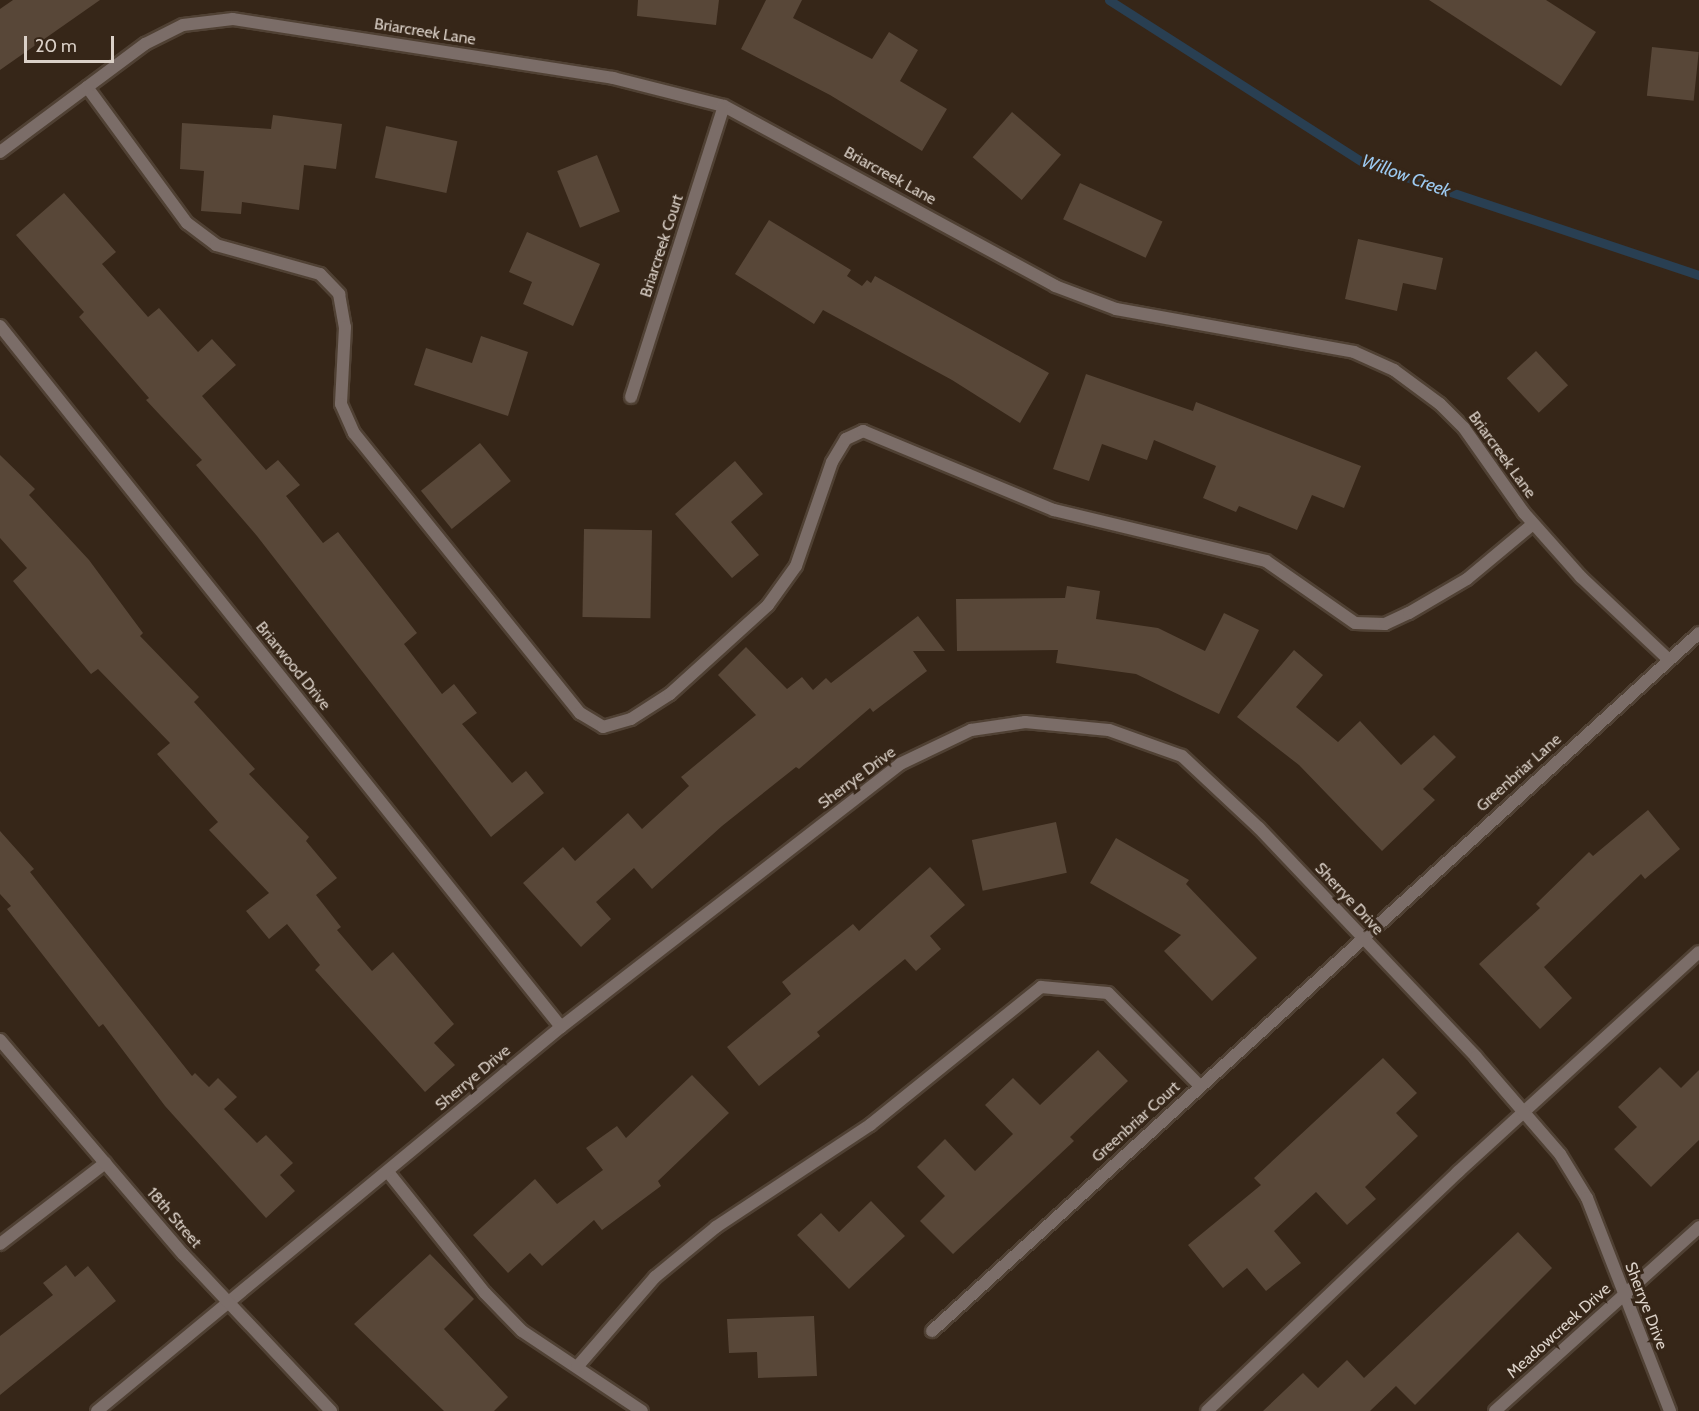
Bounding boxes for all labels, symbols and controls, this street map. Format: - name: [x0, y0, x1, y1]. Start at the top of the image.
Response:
- street label: Briarcreek Lane: [373, 14, 477, 50]
- scale bar: [27, 24, 117, 62]
- text: 20 m: [35, 35, 77, 57]
- street label: Briarcreek Lane: [841, 143, 939, 209]
- water label: Willow Creek: [1359, 150, 1453, 202]
- street label: Briarcreek Court: [636, 192, 688, 300]
- street label: Briarcreek Lane: [1464, 408, 1540, 502]
- street label: Briarwood Drive: [252, 618, 334, 714]
- street label: Greenbriar Lane: [1473, 730, 1565, 816]
- street label: Sherrye Drive: [815, 743, 899, 813]
- street label: Sherrye Drive: [1311, 859, 1387, 939]
- street label: Sherrye Drive: [432, 1041, 514, 1115]
- street label: Greenbriar Court: [1088, 1077, 1184, 1167]
- street label: 18th Street: [143, 1184, 205, 1252]
- street label: Sherrye Drive: [1621, 1260, 1671, 1352]
- street label: Meadowcreek Drive: [1503, 1279, 1615, 1383]

